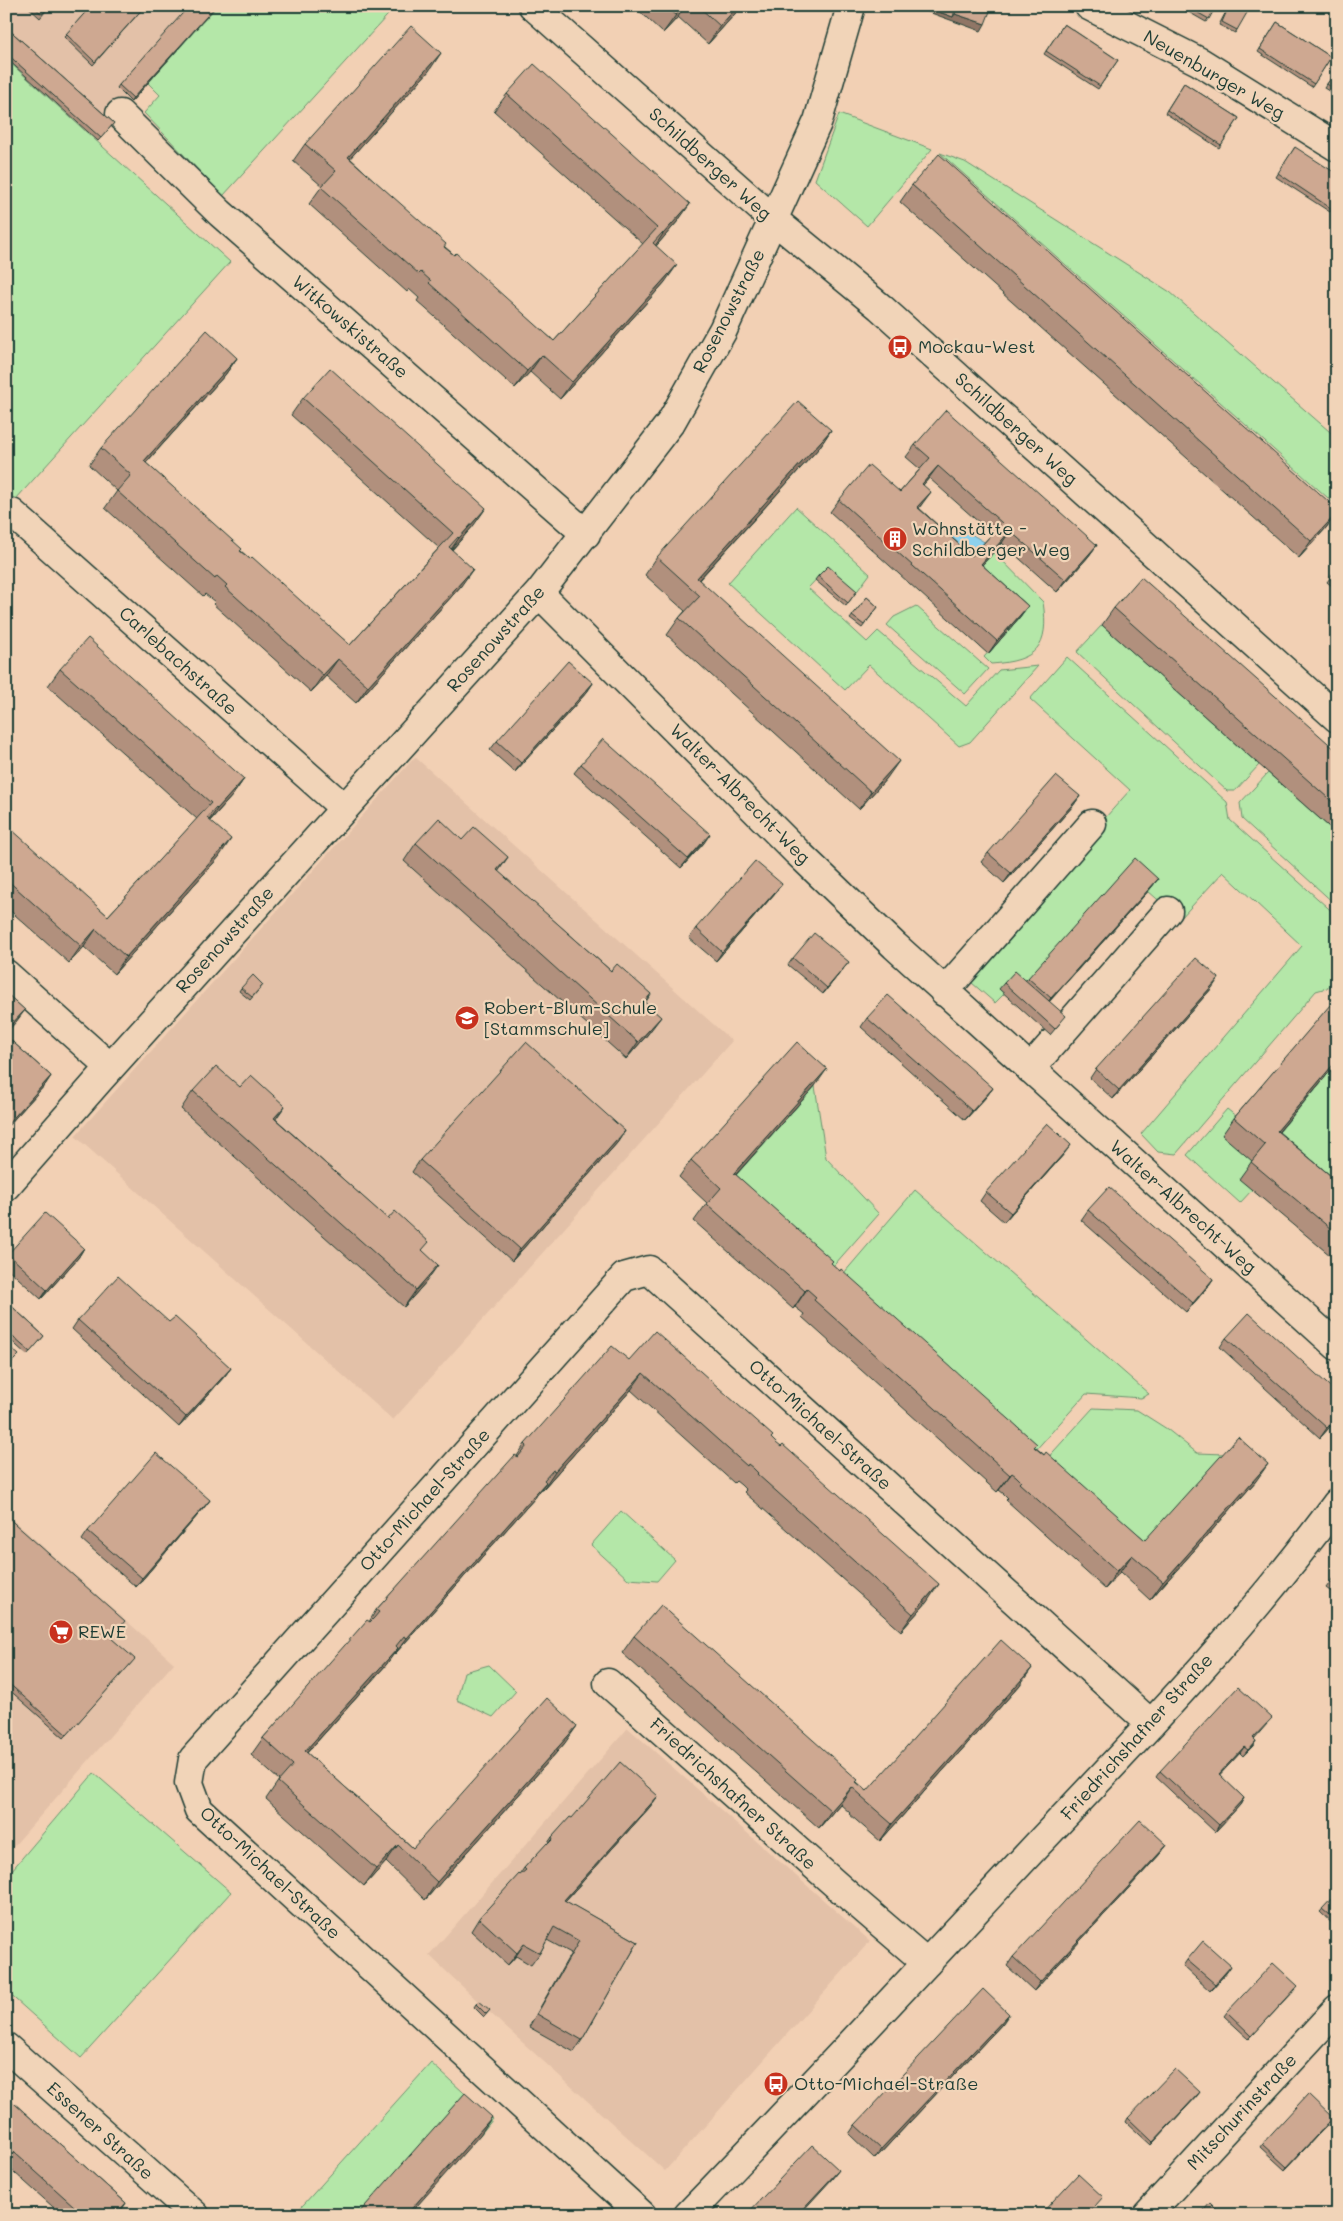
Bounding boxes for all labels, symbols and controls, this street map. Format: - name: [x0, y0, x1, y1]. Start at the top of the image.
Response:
- street label: Neuenburger Weg: [1139, 24, 1290, 124]
- street label: Schildberger Weg: [644, 102, 777, 225]
- street label: Rosenowstraße: [687, 244, 770, 377]
- street label: Witkowskistraße: [287, 269, 414, 383]
- bus stop icon: Mockau-West: [887, 334, 913, 360]
- place label: Mockau-West: [918, 334, 1035, 358]
- street label: Schildberger Weg: [950, 367, 1083, 490]
- place label: Wohnstätte - Schildberger Weg: [912, 516, 1070, 561]
- building icon: Wohnstätte - Schildberger Weg: [882, 526, 908, 552]
- street label: Rosenowstraße: [441, 580, 550, 697]
- street label: Carlebachstraße: [114, 601, 243, 720]
- street label: Walter-Albrecht-Weg: [665, 718, 816, 869]
- street label: Rosenowstraße: [170, 881, 279, 998]
- place label: Robert-Blum-Schule [Stammschule]: [484, 995, 657, 1040]
- school or university icon: Robert-Blum-Schule [Stammschule]: [454, 1005, 480, 1031]
- street label: Walter-Albrecht-Weg: [1105, 1134, 1262, 1279]
- street label: Otto-Michael-Straße: [744, 1354, 897, 1495]
- street label: Otto-Michael-Straße: [354, 1423, 495, 1576]
- supermarket icon: REWE: [48, 1619, 74, 1645]
- place label: REWE: [78, 1619, 126, 1643]
- street label: Friedrichshafner Straße: [1055, 1648, 1218, 1825]
- street label: Friedrichshafner Straße: [645, 1712, 822, 1875]
- street label: Otto-Michael-Straße: [195, 1801, 346, 1944]
- street label: Mitschurinstraße: [1181, 2048, 1302, 2175]
- bus stop icon: Otto-Michael-Straße: [763, 2071, 789, 2097]
- place label: Otto-Michael-Straße: [794, 2071, 978, 2095]
- street label: Essener Straße: [42, 2076, 159, 2185]

